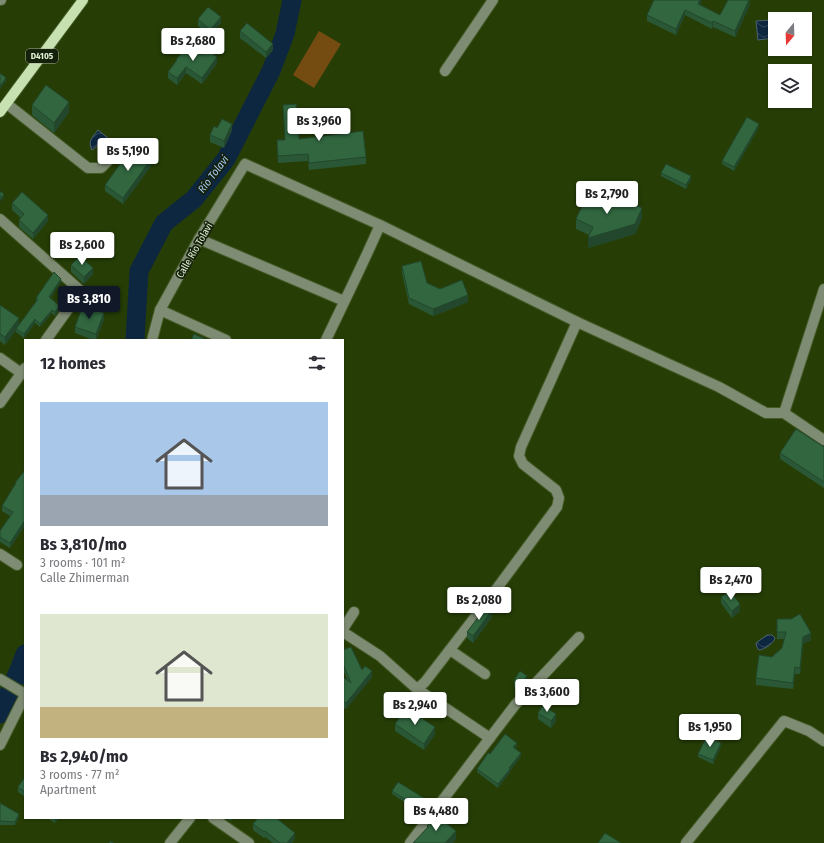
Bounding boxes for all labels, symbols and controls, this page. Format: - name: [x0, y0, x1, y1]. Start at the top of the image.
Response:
- north arrow: [768, 12, 812, 56]
- map controls: [768, 12, 812, 108]
- pin: Bs 2,680: [152, 28, 234, 62]
- text: Bs 2,680: [170, 33, 216, 48]
- road number: D4105: [26, 49, 58, 63]
- button: layers: [768, 64, 812, 108]
- pin: Bs 3,960: [278, 108, 360, 142]
- text: Bs 3,960: [296, 113, 342, 128]
- pin: Bs 5,190: [87, 138, 169, 172]
- text: Bs 5,190: [106, 143, 150, 158]
- water label: Río Tolavi: [195, 153, 232, 196]
- pin: Bs 2,790: [566, 181, 648, 215]
- text: Bs 2,790: [585, 186, 629, 201]
- street label: Calle Río Tolavi: [173, 220, 215, 280]
- pin: Bs 2,600: [41, 232, 123, 266]
- text: Bs 2,600: [59, 237, 105, 252]
- pin: Bs 3,810: [48, 286, 130, 320]
- text: Bs 3,810: [67, 291, 111, 306]
- icon: filters: [306, 352, 328, 374]
- text: 12 homes: [40, 353, 106, 374]
- icon: home: [148, 428, 220, 500]
- text: Bs 3,810/mo: [40, 534, 127, 555]
- text: 3 rooms · 101 m²: [40, 555, 125, 570]
- pin: Bs 2,470: [690, 567, 772, 601]
- text: Calle Zhimerman: [40, 570, 129, 585]
- text: Bs 2,470: [709, 572, 753, 587]
- pin: Bs 2,080: [438, 587, 520, 621]
- text: Bs 2,080: [456, 592, 502, 607]
- icon: home: [148, 640, 220, 712]
- pin: Bs 3,600: [506, 679, 588, 713]
- text: Bs 3,600: [524, 684, 570, 699]
- pin: Bs 2,940: [374, 692, 456, 726]
- text: Bs 2,940: [393, 697, 437, 712]
- pin: Bs 1,950: [669, 714, 751, 748]
- text: Bs 1,950: [688, 719, 732, 734]
- text: Bs 2,940/mo: [40, 746, 128, 767]
- text: 3 rooms · 77 m²: [40, 767, 119, 782]
- text: Apartment: [40, 782, 96, 797]
- pin: Bs 4,480: [395, 798, 477, 832]
- text: Bs 4,480: [413, 803, 459, 818]

